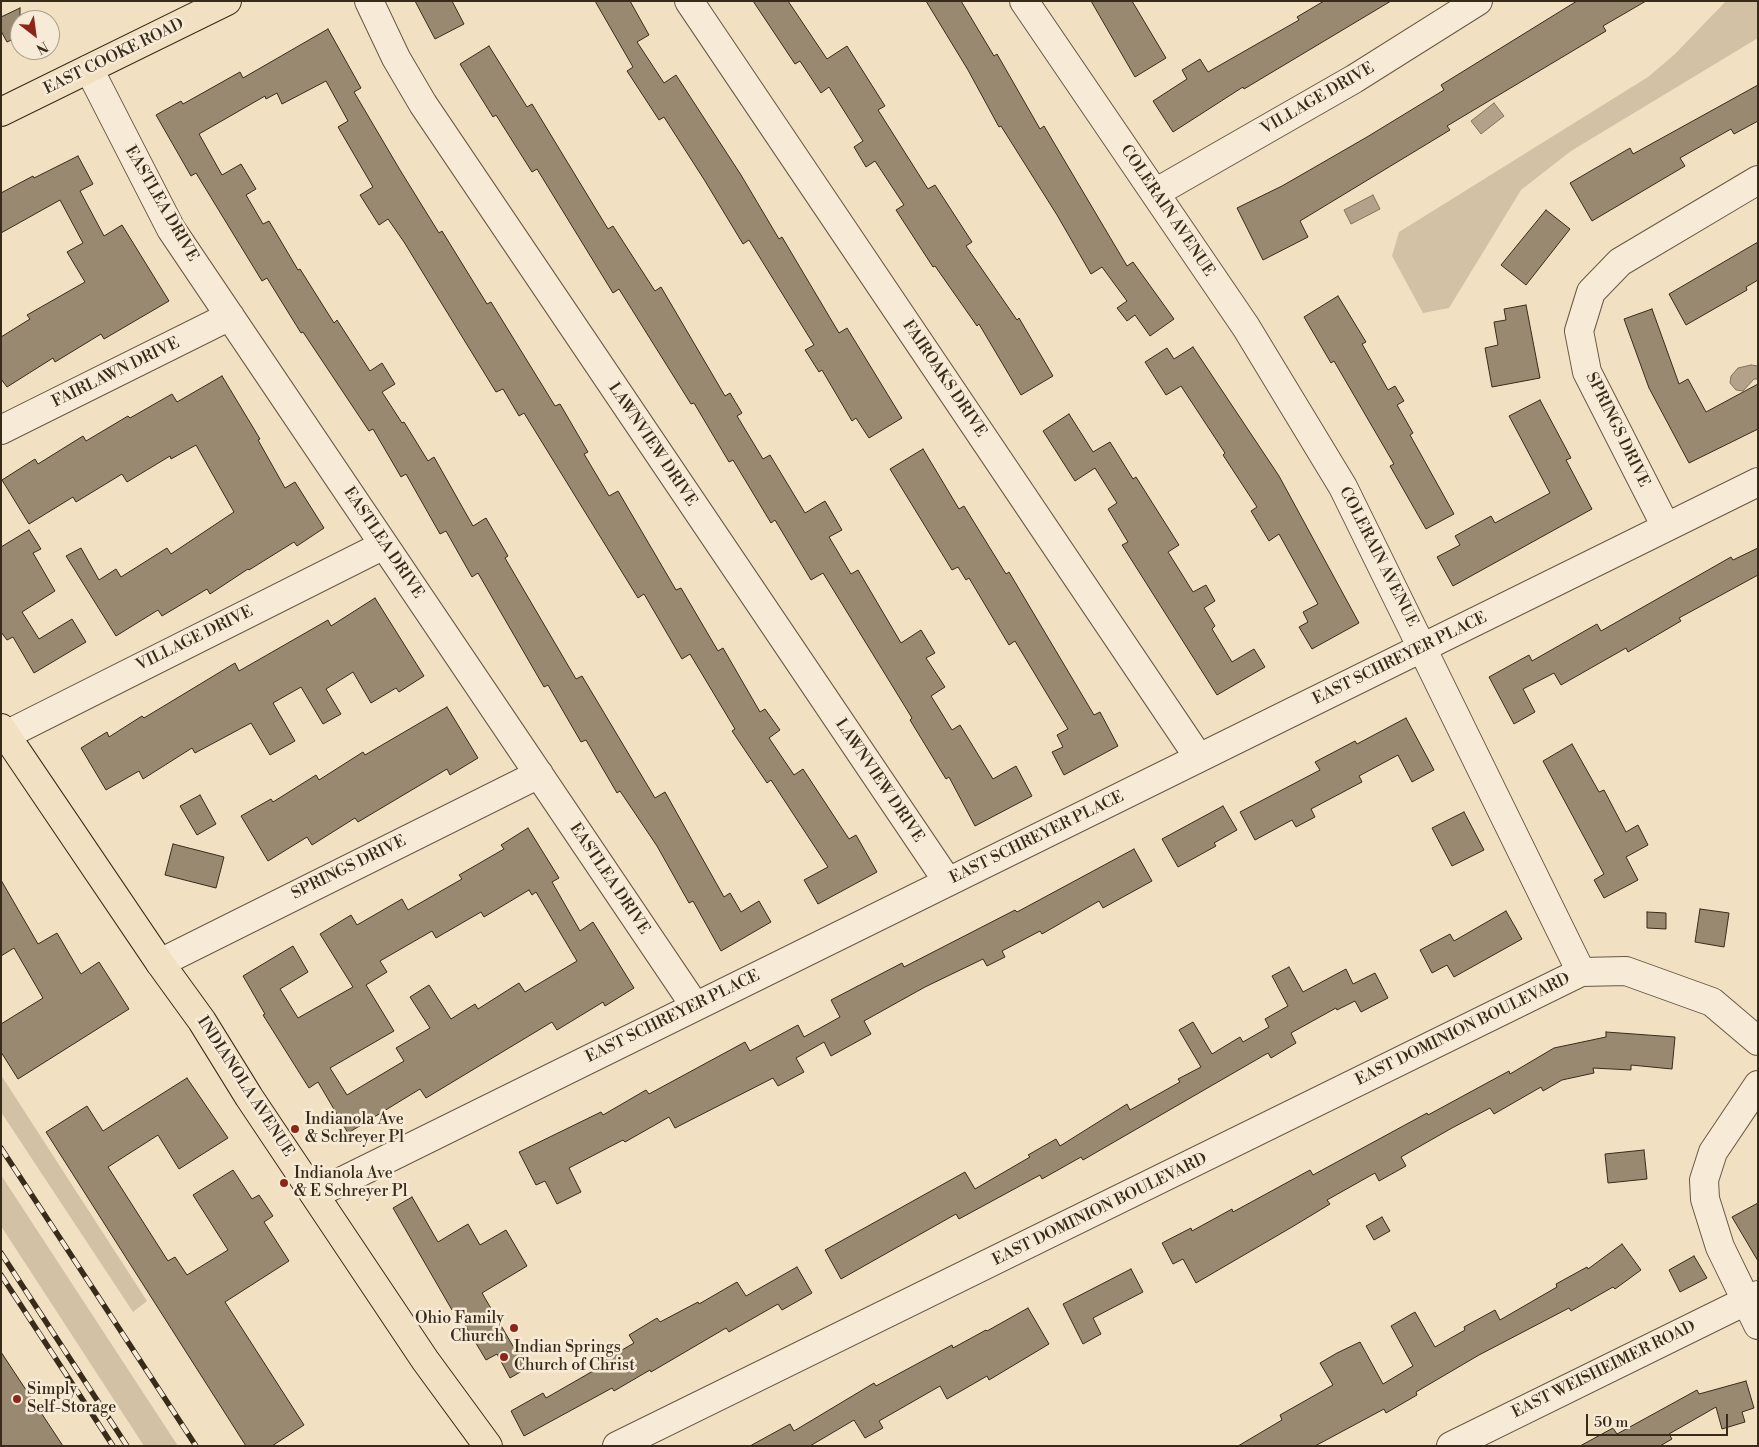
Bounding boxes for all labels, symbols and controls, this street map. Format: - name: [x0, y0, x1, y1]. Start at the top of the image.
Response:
- north arrow: [10, 10, 60, 60]
- street label: EAST COOKE ROAD: [41, 15, 187, 99]
- text: N: [33, 37, 51, 58]
- street label: VILLAGE DRIVE: [1258, 59, 1378, 139]
- street label: COLERAIN AVENUE: [1116, 142, 1218, 280]
- street label: EASTLEA DRIVE: [120, 143, 202, 265]
- street label: FAIROAKS DRIVE: [898, 317, 990, 441]
- street label: FAIRLAWN DRIVE: [49, 334, 183, 412]
- street label: SPRINGS DRIVE: [1581, 370, 1653, 490]
- street label: LAWNVIEW DRIVE: [603, 380, 701, 510]
- street label: EASTLEA DRIVE: [339, 484, 427, 602]
- street label: COLERAIN AVENUE: [1334, 484, 1422, 630]
- street label: VILLAGE DRIVE: [133, 602, 257, 676]
- street label: EAST SCHREYER PLACE: [1310, 608, 1490, 710]
- street label: LAWNVIEW DRIVE: [830, 716, 928, 846]
- street label: EAST SCHREYER PLACE: [947, 787, 1127, 889]
- street label: EASTLEA DRIVE: [565, 820, 653, 938]
- street label: SPRINGS DRIVE: [289, 832, 409, 904]
- street label: EAST SCHREYER PLACE: [583, 966, 763, 1068]
- street label: EAST DOMINION BOULEVARD: [1353, 970, 1573, 1090]
- street label: INDIANOLA AVENUE: [192, 1013, 298, 1161]
- place label: Indianola Ave & Schreyer Pl: [305, 1110, 404, 1148]
- marker: Indianola Ave & Schreyer Pl: [289, 1123, 301, 1135]
- street label: EAST DOMINION BOULEVARD: [990, 1150, 1210, 1270]
- place label: Indianola Ave & E Schreyer Pl: [294, 1164, 407, 1202]
- marker: Indianola Ave & E Schreyer Pl: [278, 1177, 290, 1189]
- place label: Ohio Family Church: [415, 1309, 504, 1347]
- street label: EAST WEISHEIMER ROAD: [1509, 1317, 1699, 1423]
- marker: Ohio Family Church: [508, 1322, 520, 1334]
- place label: Indian Springs Church of Christ: [514, 1338, 635, 1376]
- marker: Indian Springs Church of Christ: [498, 1351, 510, 1363]
- place label: Simply Self-Storage: [27, 1380, 116, 1418]
- marker: Simply Self-Storage: [11, 1393, 23, 1405]
- scale bar: [1589, 1404, 1732, 1436]
- text: 50 m: [1594, 1413, 1628, 1432]

